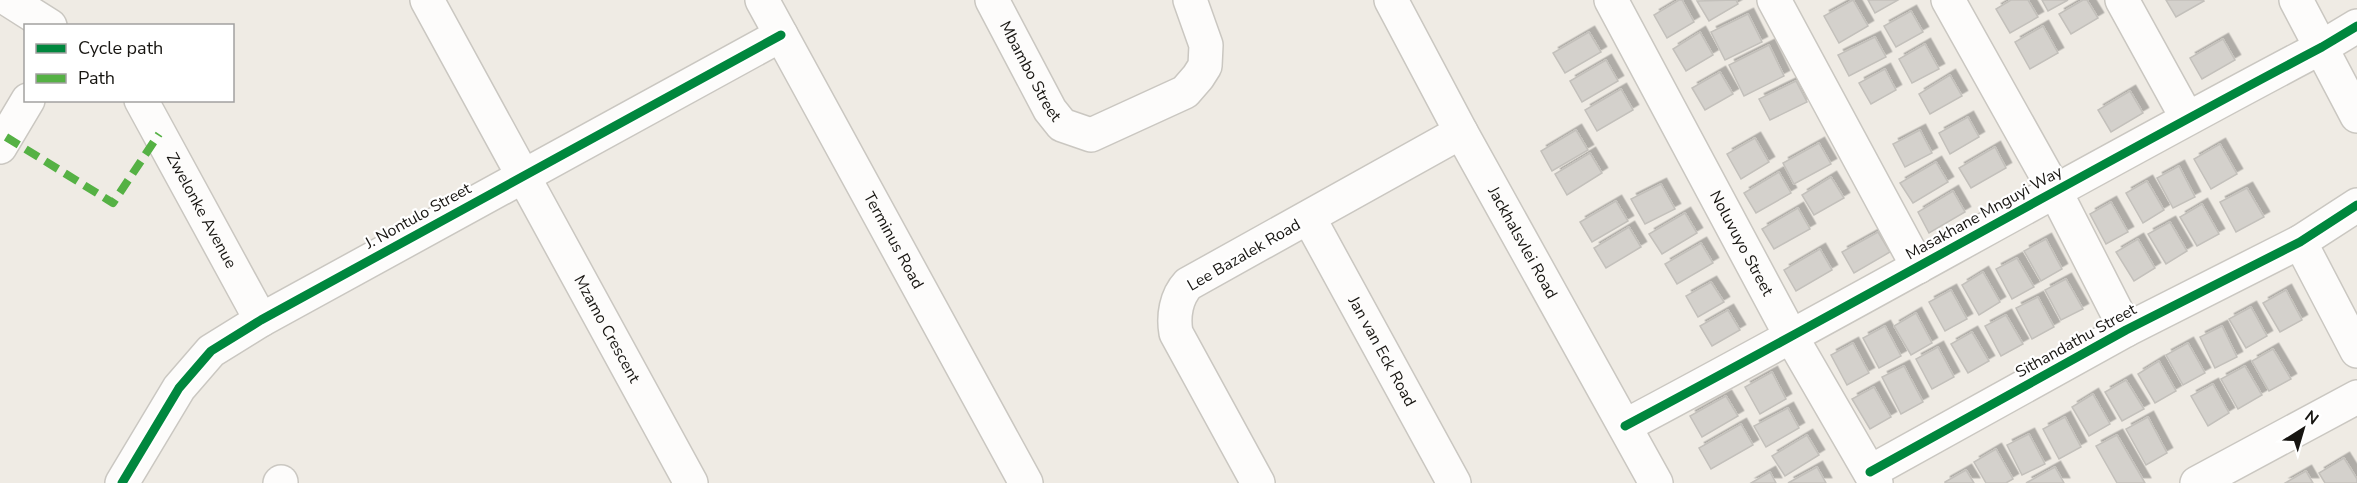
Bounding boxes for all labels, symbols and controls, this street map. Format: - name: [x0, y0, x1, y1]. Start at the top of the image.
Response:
- street label: Mbambo Street: [994, 17, 1067, 127]
- legend: [24, 24, 234, 102]
- text: Cycle path: [78, 36, 163, 60]
- text: Path: [78, 66, 115, 90]
- street label: Zwelonke Avenue: [161, 149, 242, 272]
- street label: Masakhane Mnguyi Way: [1902, 160, 2067, 265]
- street label: J. Nontulo Street: [360, 177, 475, 255]
- street label: Jackhalsvlei Road: [1482, 182, 1563, 303]
- street label: Noluvuyo Street: [1704, 187, 1779, 300]
- street label: Terminus Road: [858, 188, 929, 293]
- street label: Lee Bazalek Road: [1183, 214, 1305, 296]
- street label: Mzamo Crescent: [569, 271, 645, 387]
- street label: Jan van Eck Road: [1342, 291, 1421, 410]
- street label: Sithandathu Street: [2012, 298, 2141, 383]
- north arrow: [2273, 399, 2333, 459]
- text: N: [2300, 405, 2323, 430]

